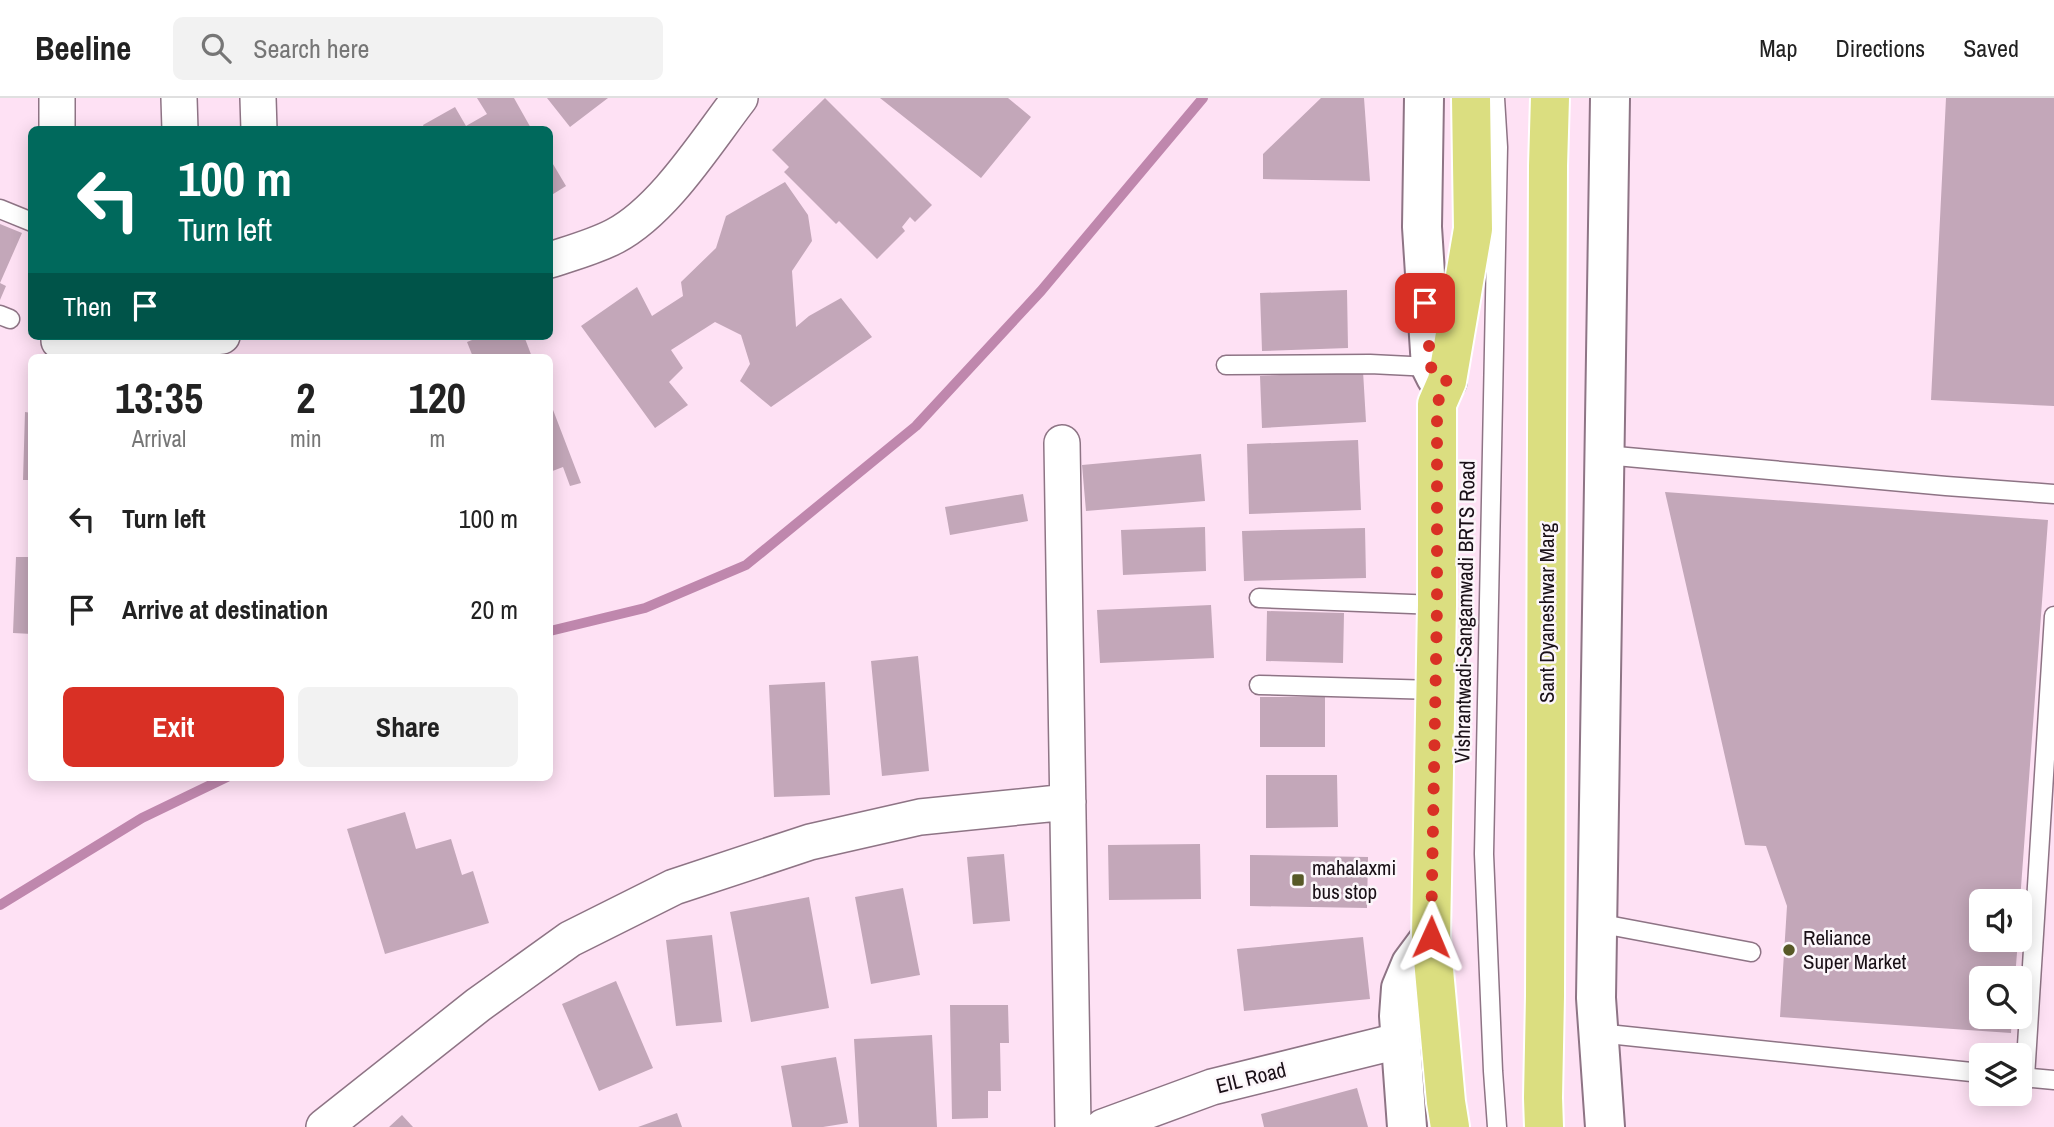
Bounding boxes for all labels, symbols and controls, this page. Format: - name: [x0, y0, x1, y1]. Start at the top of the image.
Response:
- search box: [173, 17, 663, 80]
- text: Beeline: [35, 26, 131, 70]
- icon: search: [197, 29, 235, 67]
- text: Search here: [253, 31, 369, 66]
- text: Map: [1759, 32, 1797, 64]
- text: Directions: [1835, 32, 1925, 64]
- text: Saved: [1963, 32, 2019, 64]
- text: 100 m: [178, 145, 292, 211]
- icon: left: [63, 154, 154, 245]
- text: Turn left: [178, 208, 272, 251]
- pin: [1395, 273, 1455, 333]
- icon: arrive: [1406, 284, 1444, 322]
- icon: arrive: [126, 287, 164, 325]
- text: Then: [63, 289, 112, 324]
- text: 13:35: [115, 370, 203, 426]
- text: 2: [296, 370, 315, 426]
- text: 120: [409, 370, 466, 426]
- text: Arrival: [132, 423, 186, 454]
- text: min: [290, 423, 322, 454]
- text: m: [429, 423, 445, 454]
- street label: Vishrantwadi-Sangamwadi BRTS Road: [1447, 460, 1482, 764]
- icon: left: [63, 500, 101, 538]
- text: Turn left: [122, 501, 206, 536]
- text: 100 m: [459, 501, 518, 536]
- street label: Sant Dyaneshwar Marg: [1532, 523, 1561, 703]
- icon: arrive: [63, 591, 101, 629]
- text: Arrive at destination: [122, 592, 328, 627]
- text: 20 m: [471, 592, 518, 627]
- button: Exit: [63, 687, 284, 767]
- button: Share: [298, 687, 518, 767]
- place label: mahalaxmi bus stop: [1312, 853, 1396, 906]
- marker: mahalaxmi bus stop: [1290, 872, 1306, 888]
- map controls: [1969, 889, 2032, 1106]
- button: sound: [1969, 889, 2032, 952]
- position arrow: [1394, 900, 1468, 974]
- place label: Reliance Super Market: [1803, 923, 1907, 976]
- marker: Reliance Super Market: [1781, 942, 1797, 958]
- button: search: [1969, 966, 2032, 1029]
- button: layers: [1969, 1043, 2032, 1106]
- street label: EIL Road: [1213, 1055, 1289, 1100]

